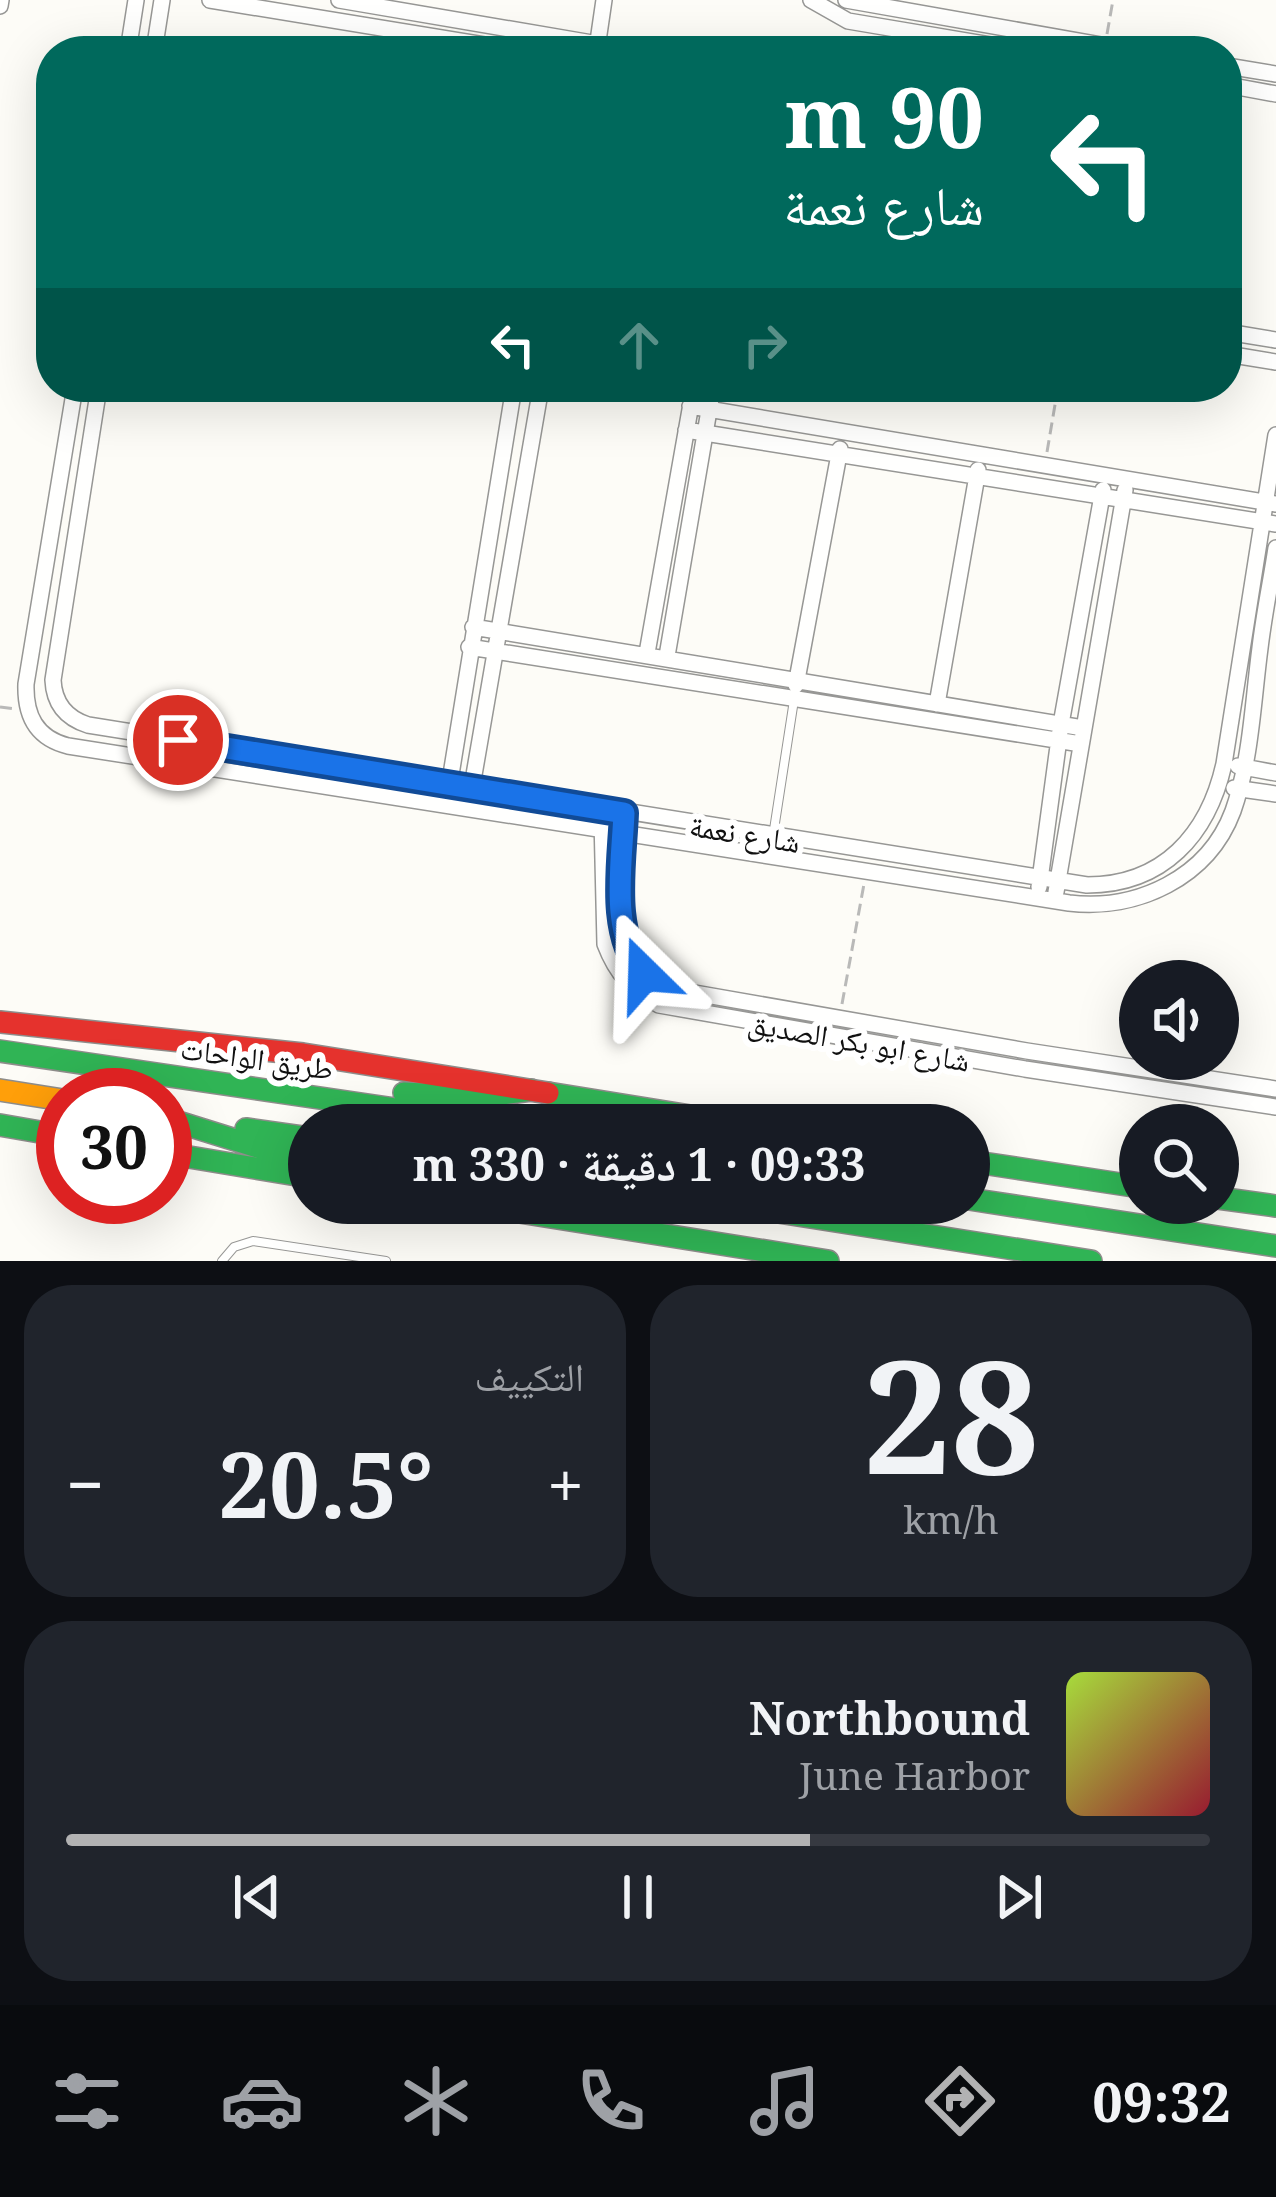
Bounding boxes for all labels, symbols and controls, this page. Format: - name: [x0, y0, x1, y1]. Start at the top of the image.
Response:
- text: 90 m: [784, 58, 984, 173]
- icon: left: [1026, 84, 1182, 240]
- text: شارع نعمة: [783, 167, 984, 241]
- icon: left: [480, 312, 546, 378]
- icon: ahead: [606, 312, 672, 378]
- icon: right: [732, 312, 798, 378]
- pin: [127, 689, 229, 791]
- icon: arrive: [145, 707, 211, 773]
- street label: شارع نعمة: [687, 804, 803, 862]
- position arrow: [581, 911, 707, 1037]
- map controls: [1119, 960, 1239, 1224]
- button: sound: [1119, 960, 1239, 1080]
- street label: شارع ابو بكر الصديق: [745, 1001, 973, 1081]
- street label: طريق الواحات: [178, 1027, 336, 1089]
- speed limit sign: 30: [36, 1068, 192, 1224]
- button: search: [1119, 1104, 1239, 1224]
- text: 09:33 · 1 دقيقة · 330 m: [413, 1133, 865, 1194]
- text: 28: [863, 1307, 1039, 1520]
- text: التكييف: [475, 1349, 584, 1402]
- text: 20.5°: [218, 1422, 433, 1544]
- text: −: [66, 1438, 104, 1528]
- text: +: [547, 1438, 584, 1528]
- text: km/h: [903, 1492, 999, 1545]
- text: Northbound: [749, 1687, 1030, 1748]
- text: June Harbor: [799, 1748, 1030, 1801]
- icon: previous: [224, 1864, 290, 1930]
- icon: pause: [605, 1864, 671, 1930]
- icon: next: [986, 1864, 1052, 1930]
- icon: filters: [45, 2059, 129, 2143]
- icon: car: [220, 2059, 304, 2143]
- icon: climate: [394, 2059, 478, 2143]
- icon: phone: [569, 2059, 653, 2143]
- icon: music: [743, 2059, 827, 2143]
- icon: directions: [918, 2059, 1002, 2143]
- text: 09:32: [1092, 2064, 1231, 2138]

